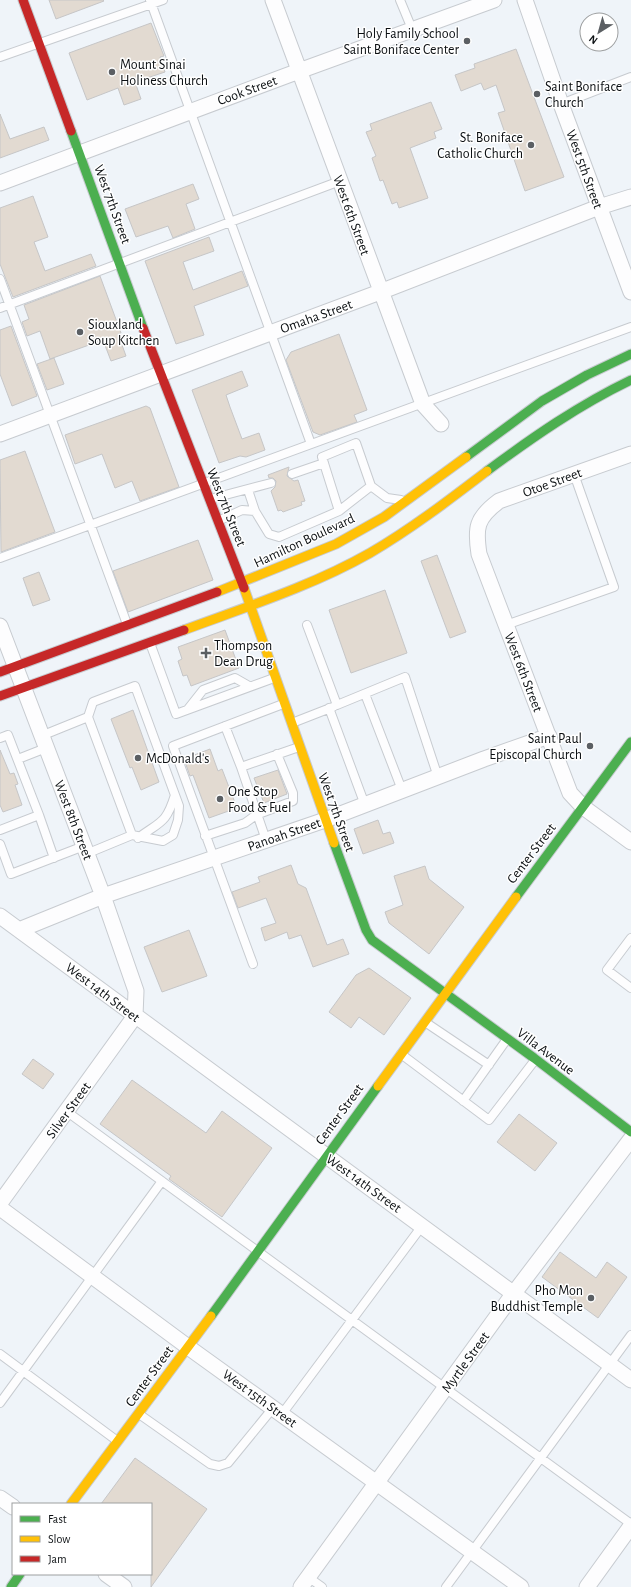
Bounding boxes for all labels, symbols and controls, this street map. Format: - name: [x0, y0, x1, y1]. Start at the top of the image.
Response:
- north arrow: [579, 12, 619, 52]
- place label: Holy Family School Saint Boniface Center: [343, 27, 459, 57]
- text: N: [587, 33, 600, 46]
- marker: Holy Family School Saint Boniface Center: [462, 36, 472, 46]
- place label: Mount Sinai Holiness Church: [120, 58, 208, 88]
- marker: Mount Sinai Holiness Church: [107, 67, 117, 77]
- street label: Cook Street: [216, 74, 280, 108]
- place label: Saint Boniface Church: [545, 80, 622, 110]
- marker: Saint Boniface Church: [532, 89, 542, 99]
- street label: West 5th Street: [563, 128, 605, 211]
- place label: St. Boniface Catholic Church: [437, 131, 523, 161]
- marker: St. Boniface Catholic Church: [526, 140, 536, 150]
- street label: West 7th Street: [91, 163, 133, 246]
- street label: West 6th Street: [330, 174, 372, 258]
- street label: Omaha Street: [278, 297, 355, 336]
- place label: Siouxland Soup Kitchen: [88, 318, 159, 348]
- marker: Siouxland Soup Kitchen: [75, 327, 85, 337]
- street label: West 7th Street: [204, 466, 248, 549]
- street label: Otoe Street: [521, 466, 584, 500]
- street label: Hamilton Boulevard: [252, 511, 357, 570]
- street label: West 6th Street: [501, 631, 545, 715]
- place label: Thompson Dean Drug: [214, 639, 273, 669]
- marker: Thompson Dean Drug: [201, 648, 211, 658]
- place label: Saint Paul Episcopal Church: [489, 732, 582, 762]
- marker: Saint Paul Episcopal Church: [585, 741, 595, 751]
- place label: McDonald's: [146, 752, 209, 766]
- marker: McDonald's: [133, 753, 143, 763]
- street label: West 7th Street: [315, 771, 357, 854]
- street label: West 8th Street: [51, 779, 95, 863]
- place label: One Stop Food & Fuel: [228, 785, 291, 815]
- marker: One Stop Food & Fuel: [215, 794, 225, 804]
- street label: Panoah Street: [246, 816, 323, 854]
- street label: Center Street: [505, 821, 559, 886]
- street label: West 14th Street: [63, 960, 143, 1025]
- street label: Villa Avenue: [514, 1026, 577, 1078]
- street label: Silver Street: [44, 1080, 94, 1141]
- street label: Center Street: [313, 1081, 367, 1148]
- street label: West 14th Street: [323, 1152, 404, 1216]
- place label: Pho Mon Buddhist Temple: [491, 1284, 583, 1314]
- marker: Pho Mon Buddhist Temple: [586, 1293, 596, 1303]
- street label: Myrtle Street: [439, 1329, 493, 1395]
- street label: Center Street: [123, 1343, 177, 1410]
- street label: West 15th Street: [220, 1367, 300, 1431]
- legend: [12, 1503, 152, 1575]
- text: Fast: [48, 1513, 67, 1525]
- text: Slow: [48, 1533, 70, 1545]
- text: Jam: [48, 1553, 67, 1565]

